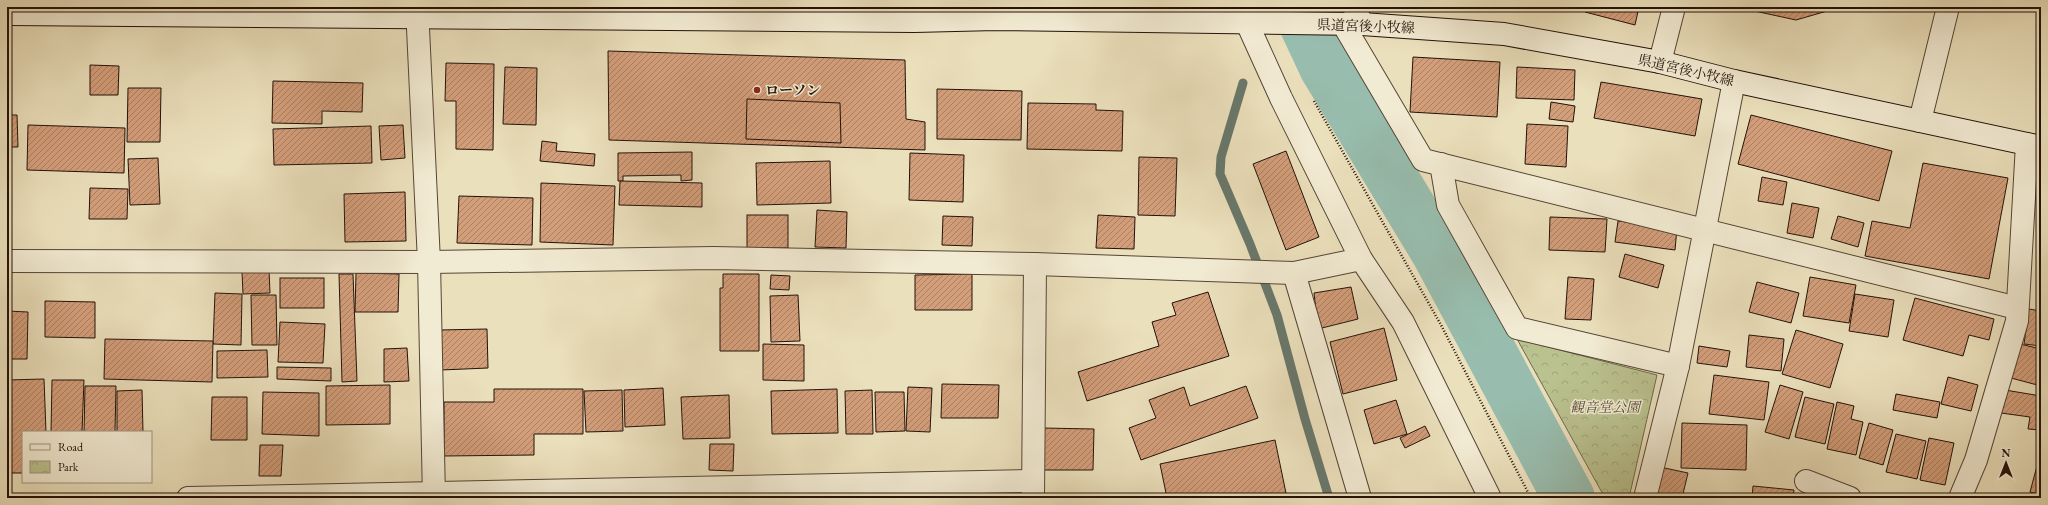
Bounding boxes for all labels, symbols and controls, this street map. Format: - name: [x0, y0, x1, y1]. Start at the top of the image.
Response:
- street label: 県道宮後小牧線: [1317, 15, 1415, 37]
- street label: 県道宮後小牧線: [1636, 50, 1736, 90]
- place label: ローソン: [765, 81, 820, 99]
- marker: ローソン: [752, 85, 762, 95]
- park label: 観音堂公園: [1570, 398, 1642, 416]
- legend: [22, 431, 152, 483]
- text: Road: [58, 439, 84, 455]
- north arrow: [1986, 443, 2026, 483]
- text: N: [2002, 446, 2011, 460]
- text: Park: [58, 459, 79, 475]

